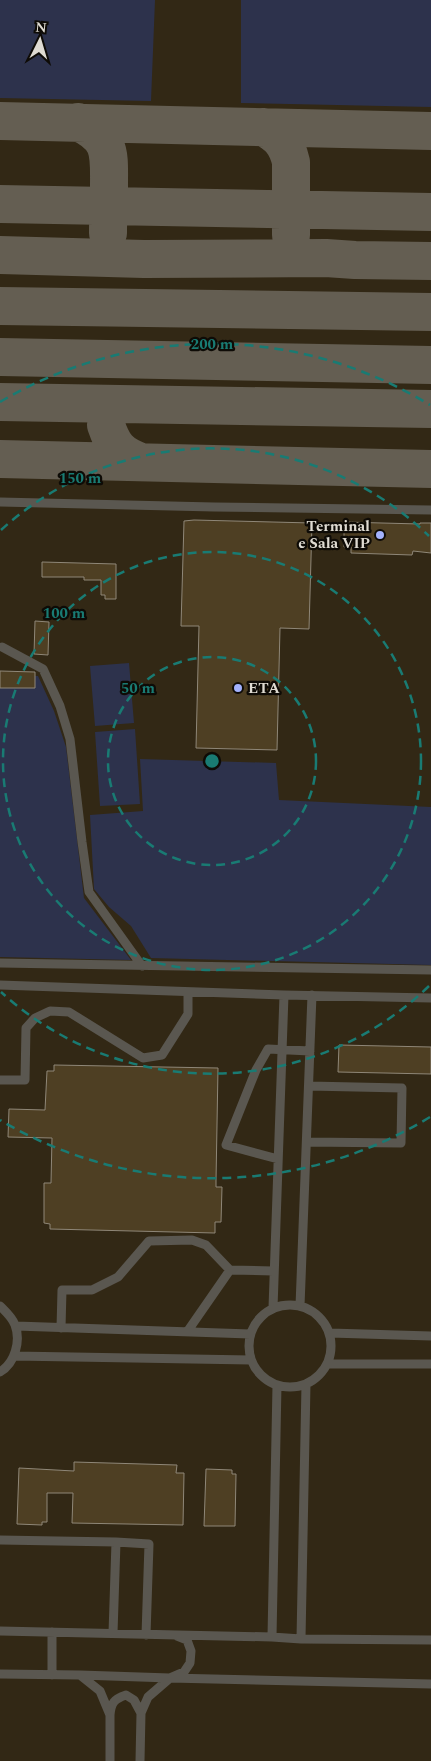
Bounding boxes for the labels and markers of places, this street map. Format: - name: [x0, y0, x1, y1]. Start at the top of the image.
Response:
- place label: Terminal e Sala VIP: [298, 515, 370, 555]
- marker: Terminal e Sala VIP: [374, 529, 386, 541]
- place label: ETA: [248, 677, 280, 700]
- marker: ETA: [232, 682, 244, 694]
- centre of rings: [203, 752, 221, 770]

